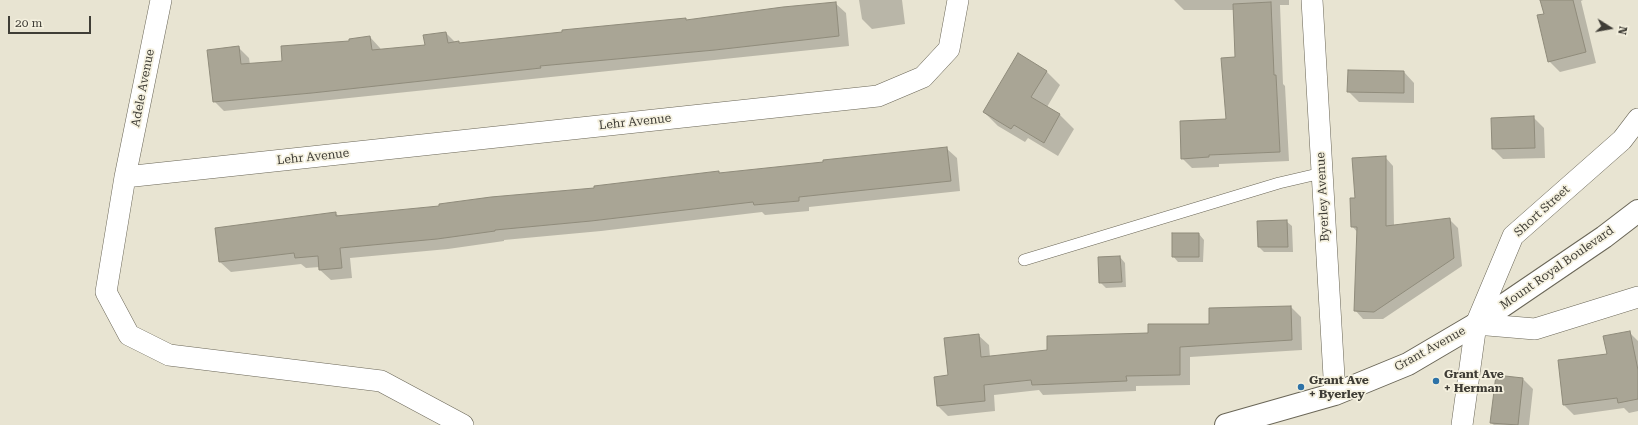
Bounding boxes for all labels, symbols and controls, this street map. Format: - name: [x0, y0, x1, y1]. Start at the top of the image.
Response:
- scale bar: [10, 8, 93, 34]
- north arrow: [1590, 8, 1630, 48]
- text: 20 m: [15, 16, 42, 30]
- text: N: [1615, 25, 1629, 36]
- street label: Adele Avenue: [128, 48, 158, 128]
- street label: Lehr Avenue: [598, 111, 672, 133]
- street label: Lehr Avenue: [276, 146, 350, 168]
- street label: Byerley Avenue: [1313, 152, 1333, 242]
- street label: Short Street: [1511, 182, 1573, 240]
- street label: Mount Royal Boulevard: [1497, 223, 1617, 313]
- street label: Grant Avenue: [1392, 324, 1468, 374]
- place label: Grant Ave + Herman: [1444, 367, 1504, 395]
- place label: Grant Ave + Byerley: [1309, 373, 1369, 401]
- marker: Grant Ave + Herman: [1431, 376, 1441, 386]
- marker: Grant Ave + Byerley: [1296, 382, 1306, 392]

